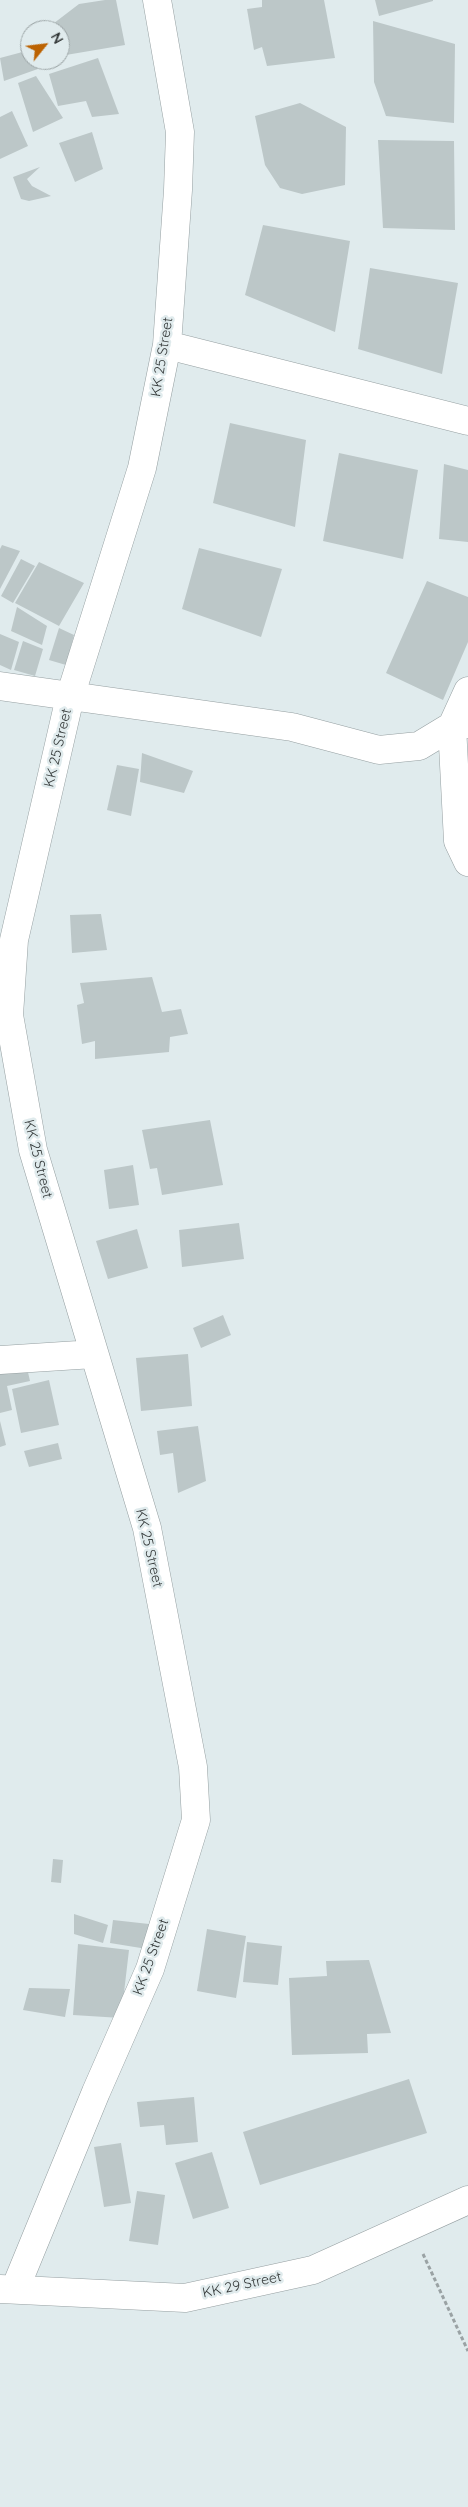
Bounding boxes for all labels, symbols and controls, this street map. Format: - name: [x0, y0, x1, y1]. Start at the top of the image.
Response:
- north arrow: [20, 20, 70, 70]
- text: N: [47, 29, 68, 47]
- street label: KK 25 Street: [147, 316, 177, 398]
- street label: KK 25 Street: [41, 707, 75, 789]
- street label: KK 25 Street: [20, 1118, 56, 1200]
- street label: KK 25 Street: [132, 1507, 166, 1589]
- street label: KK 25 Street: [129, 1916, 173, 1998]
- street label: KK 29 Street: [201, 2268, 283, 2302]

